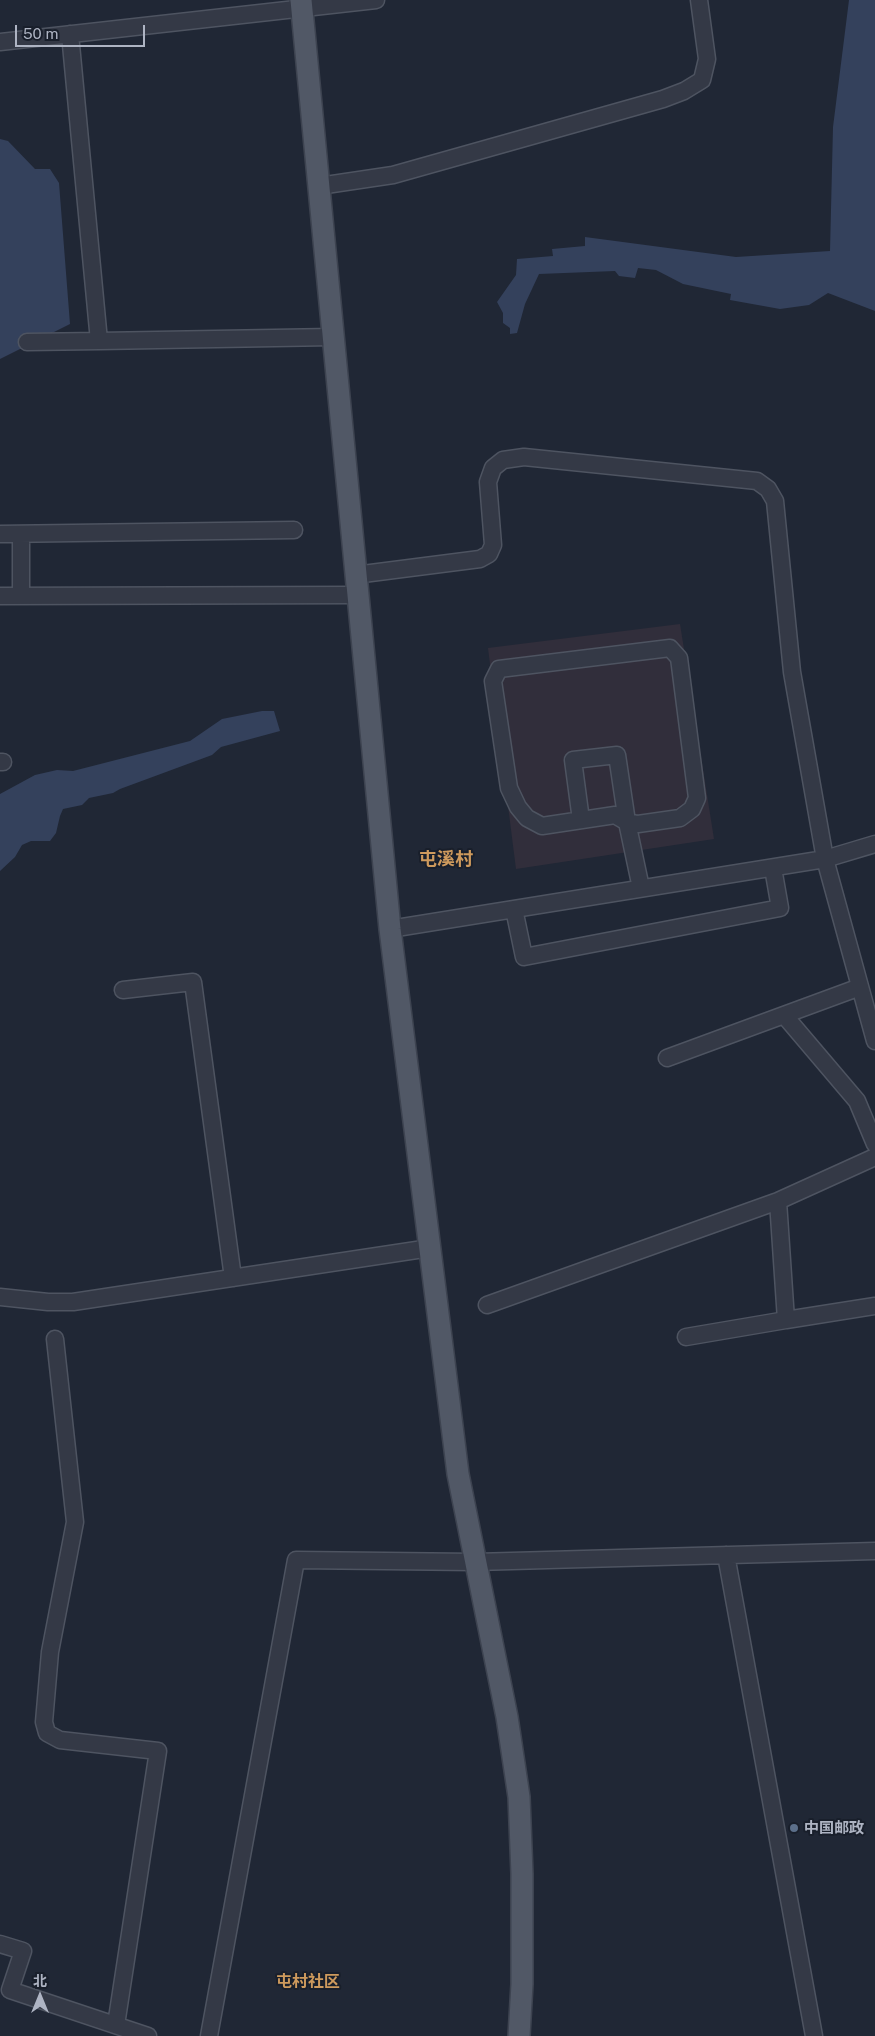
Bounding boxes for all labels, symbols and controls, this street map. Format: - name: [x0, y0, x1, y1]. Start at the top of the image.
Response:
- scale bar: [18, 15, 148, 47]
- text: 50 m: [23, 25, 58, 42]
- district label: 屯溪村: [419, 848, 473, 870]
- place label: 中国邮政: [804, 1819, 864, 1837]
- marker: 中国邮政: [788, 1822, 800, 1834]
- north arrow: [15, 1971, 65, 2021]
- district label: 屯村社区: [276, 1972, 340, 1992]
- text: 北: [33, 1973, 47, 1989]

